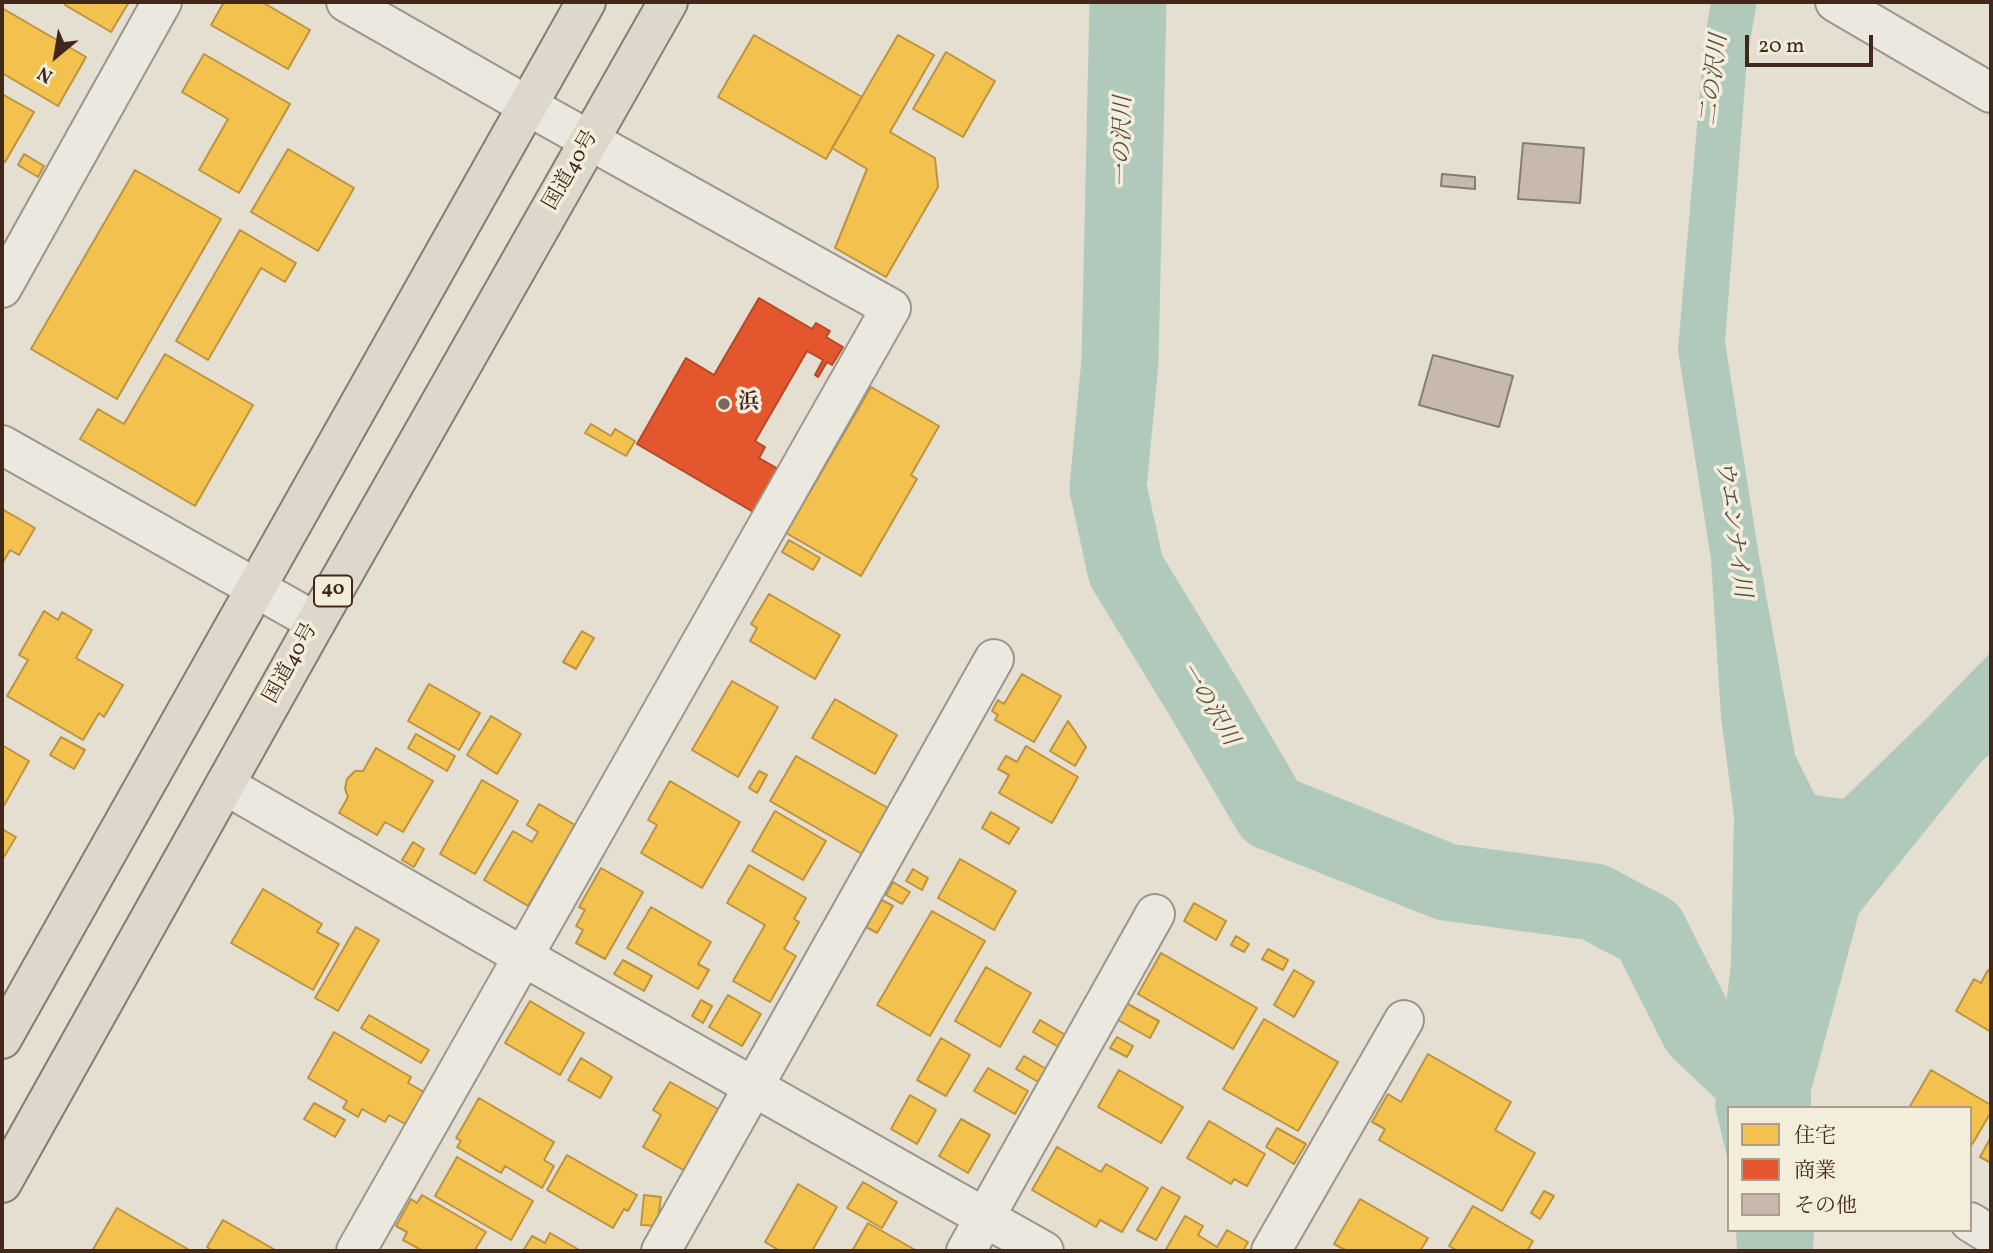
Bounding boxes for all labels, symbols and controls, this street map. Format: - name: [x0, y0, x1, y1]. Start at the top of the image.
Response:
- north arrow: [21, 21, 91, 91]
- scale bar: [1748, 21, 1876, 65]
- text: 20 m: [1758, 32, 1804, 61]
- water label: 二の沢川: [1697, 33, 1735, 127]
- text: N: [33, 59, 58, 89]
- water label: 一の沢川: [1110, 96, 1140, 188]
- street label: 国道40号: [539, 127, 605, 215]
- place label: 浜: [738, 391, 759, 417]
- marker: 浜: [716, 396, 732, 412]
- water label: ウエンナイ川: [1708, 459, 1754, 599]
- road number: 40: [314, 576, 352, 606]
- street label: 国道40号: [260, 620, 324, 708]
- water label: 一の沢川: [1171, 658, 1243, 752]
- legend: [1727, 1106, 1972, 1232]
- text: 住宅: [1794, 1122, 1836, 1151]
- text: 商業: [1794, 1157, 1836, 1186]
- text: その他: [1794, 1192, 1857, 1221]

